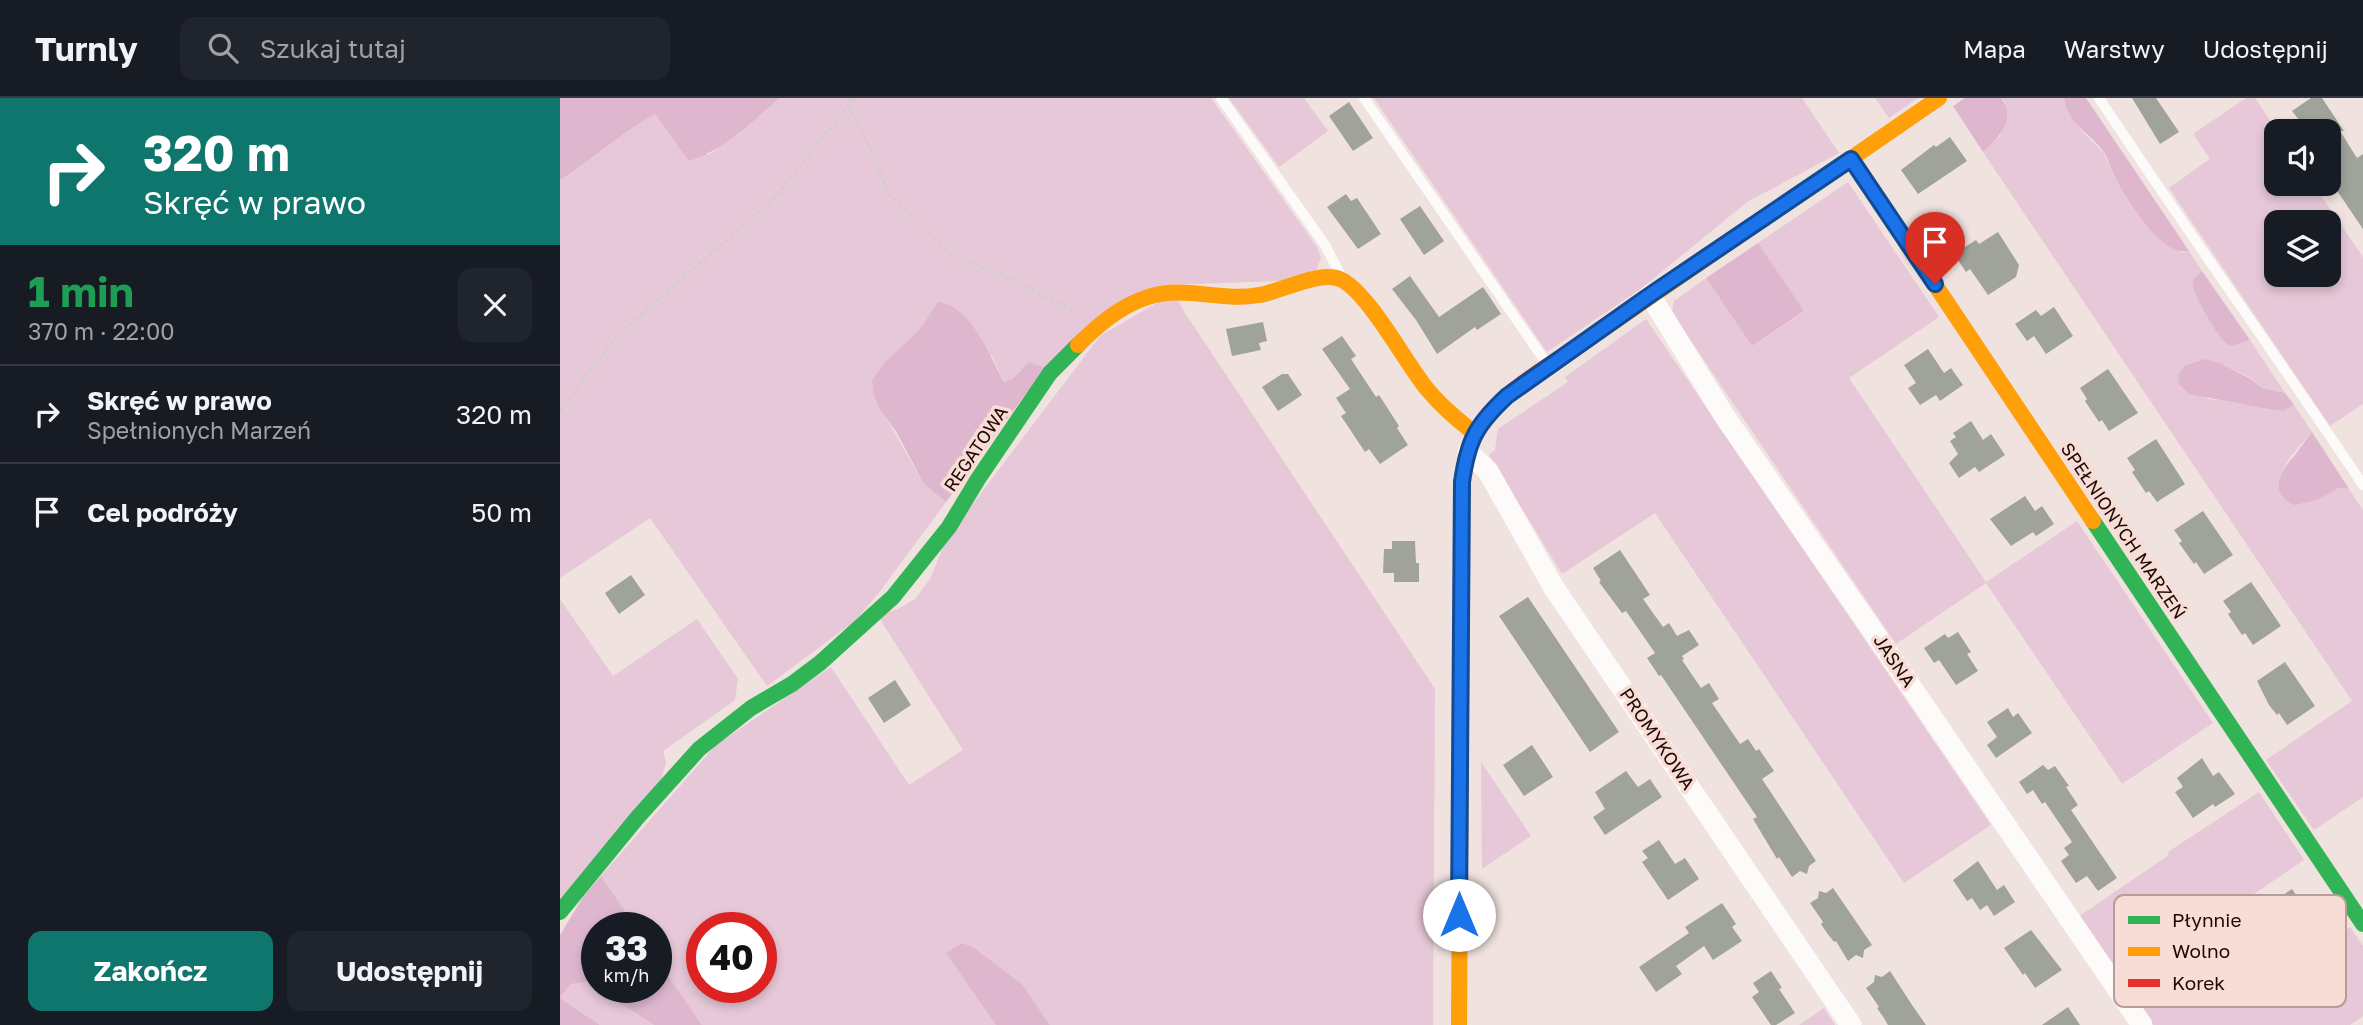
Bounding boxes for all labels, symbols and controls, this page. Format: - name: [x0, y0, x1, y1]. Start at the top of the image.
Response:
- search box: [180, 17, 670, 80]
- text: Turnly: [35, 29, 138, 68]
- icon: search: [204, 29, 242, 67]
- text: Szukaj tutaj: [260, 33, 406, 64]
- text: Mapa: [1963, 34, 2026, 63]
- text: Warstwy: [2064, 34, 2165, 63]
- text: Udostępnij: [2203, 34, 2328, 63]
- map controls: [2264, 119, 2341, 287]
- button: sound: [2264, 119, 2341, 196]
- text: 320 m: [143, 123, 290, 182]
- icon: right: [28, 126, 119, 217]
- text: Skręć w prawo: [143, 183, 366, 221]
- button: layers: [2264, 210, 2341, 287]
- pin: [1905, 212, 1965, 284]
- icon: arrive: [1916, 223, 1954, 261]
- text: 1 min: [28, 266, 134, 316]
- button: close: [458, 268, 532, 342]
- text: 370 m · 22:00: [28, 317, 175, 345]
- text: Skręć w prawo: [87, 385, 272, 416]
- icon: right: [28, 395, 66, 433]
- text: 320 m: [456, 399, 532, 430]
- street label: REGATOWA: [939, 402, 1012, 495]
- text: Spełnionych Marzeń: [87, 416, 311, 444]
- street label: SPEŁNIONYCH MARZEŃ: [2057, 438, 2191, 623]
- icon: arrive: [28, 493, 66, 531]
- text: Cel podróży: [87, 497, 238, 528]
- text: 50 m: [471, 497, 532, 528]
- street label: JASNA: [1869, 630, 1920, 691]
- street label: PROMYKOWA: [1616, 683, 1700, 793]
- position arrow: [1422, 878, 1496, 952]
- legend: [2114, 895, 2346, 1007]
- text: Płynnie: [2172, 908, 2241, 931]
- speed limit sign: 40: [686, 912, 777, 1003]
- text: 33: [605, 927, 648, 969]
- button: Zakończ: [28, 931, 273, 1011]
- button: Udostępnij: [287, 931, 532, 1011]
- text: Wolno: [2172, 939, 2230, 962]
- text: km/h: [604, 964, 649, 986]
- text: Korek: [2172, 971, 2225, 994]

